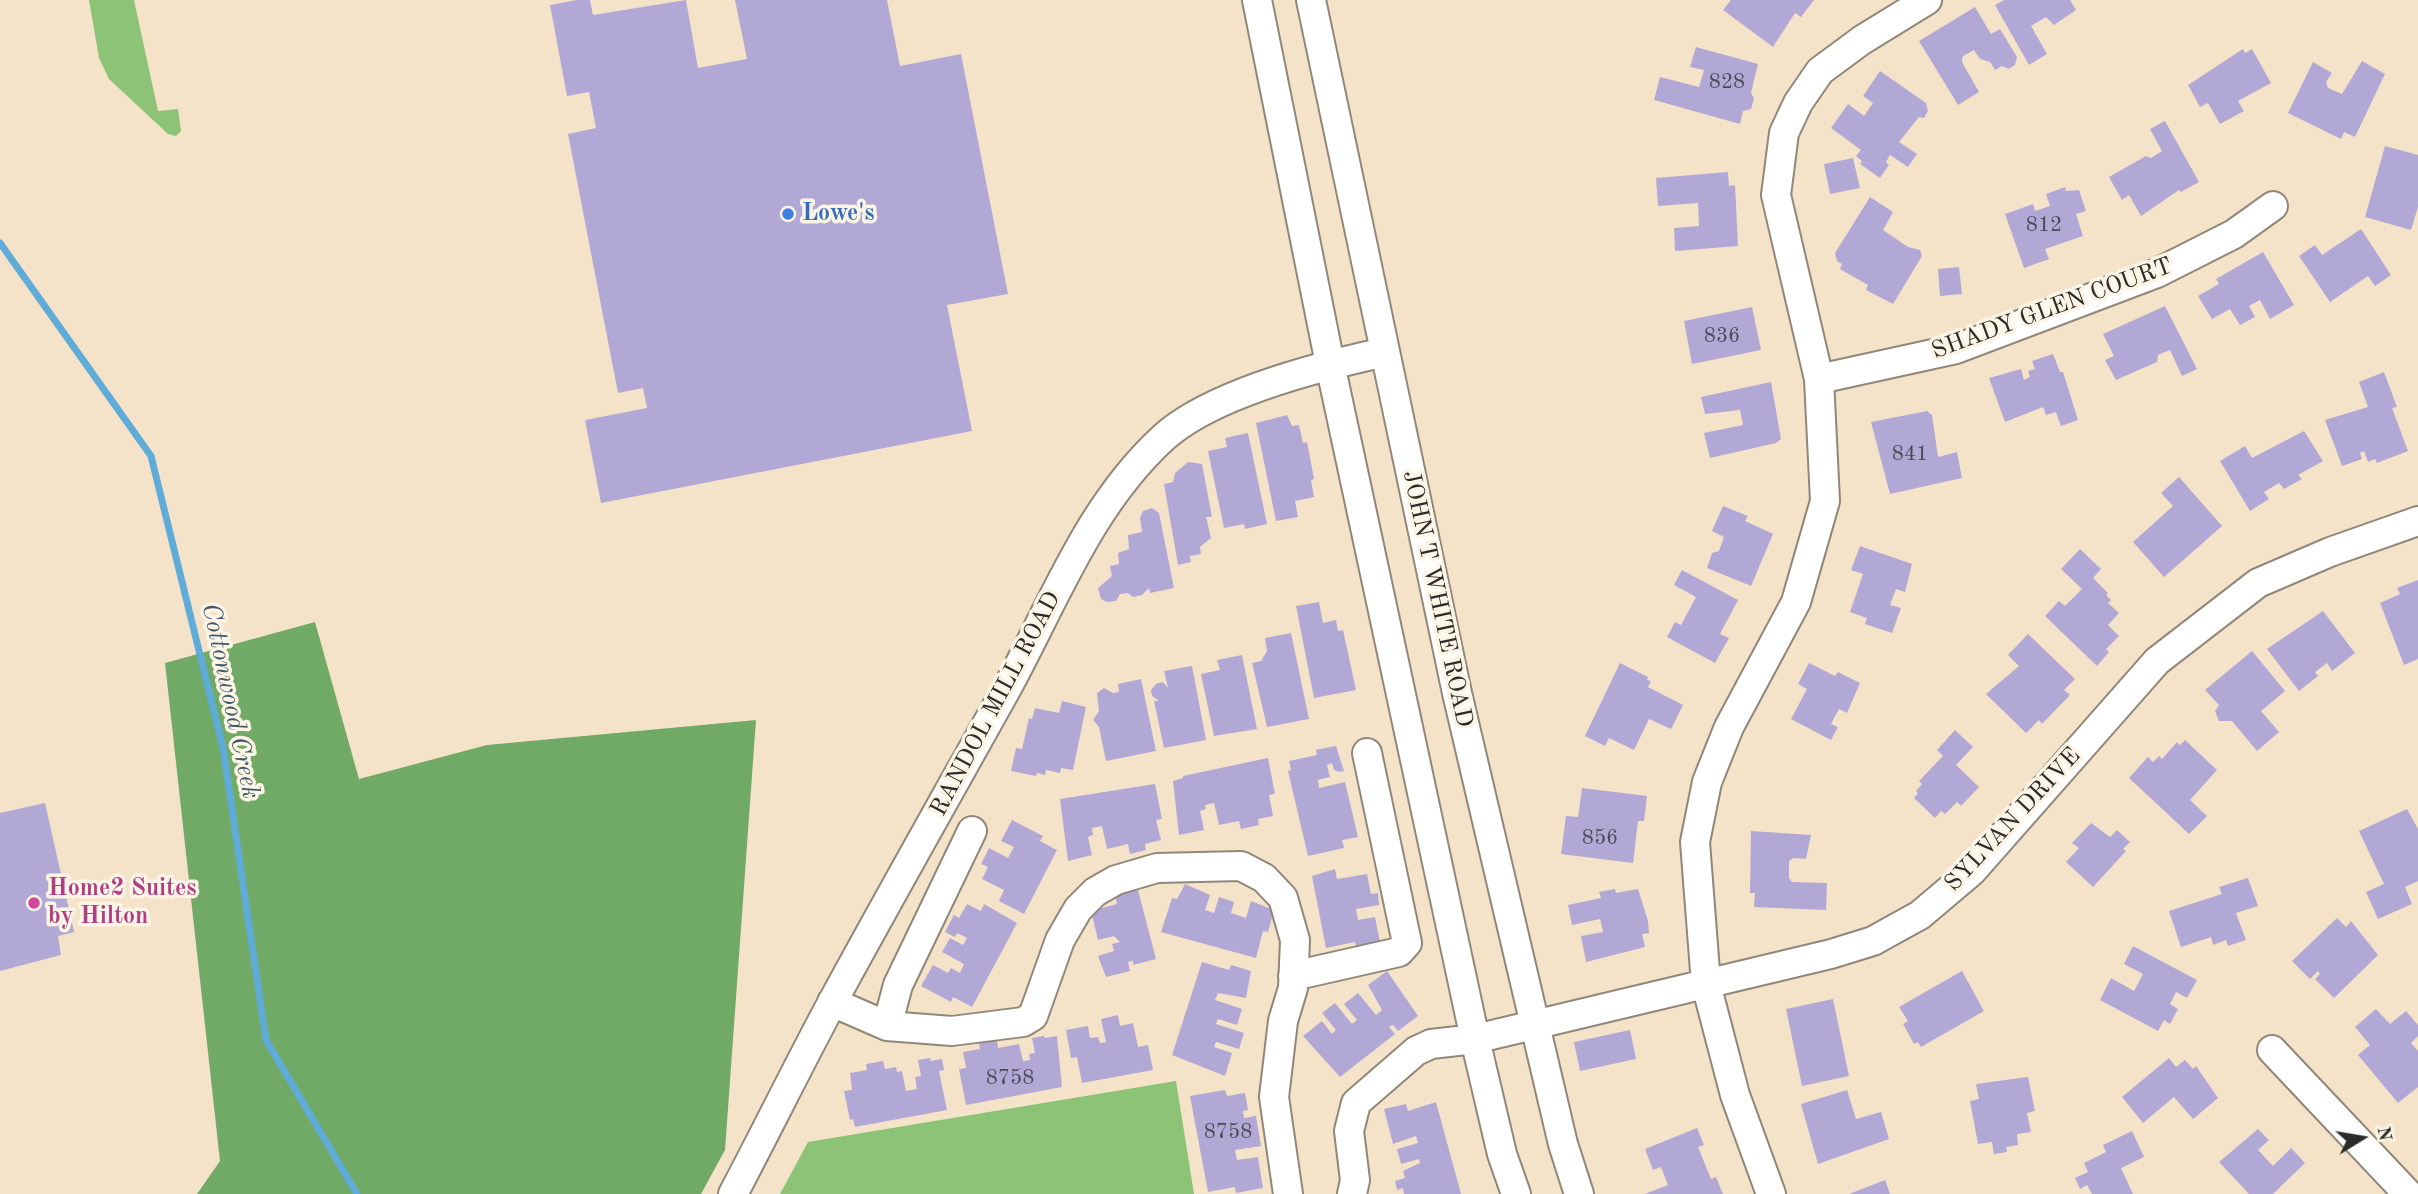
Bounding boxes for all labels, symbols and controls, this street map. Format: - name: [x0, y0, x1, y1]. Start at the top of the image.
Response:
- house number: 828: [1709, 69, 1745, 95]
- place label: Lowe's: [802, 200, 874, 228]
- marker: Lowe's: [780, 206, 796, 222]
- house number: 812: [2026, 212, 2062, 238]
- street label: SHADY GLEN COURT: [1928, 252, 2176, 366]
- house number: 836: [1704, 323, 1740, 349]
- house number: 841: [1892, 441, 1928, 467]
- street label: JOHN T WHITE ROAD: [1396, 468, 1478, 730]
- street label: RANDOL MILL ROAD: [925, 587, 1067, 821]
- water label: Cottonwood Creek: [194, 600, 266, 802]
- street label: SYLVAN DRIVE: [1939, 742, 2087, 898]
- house number: 856: [1582, 825, 1618, 851]
- place label: Home2 Suites by Hilton: [48, 875, 197, 931]
- marker: Home2 Suites by Hilton: [26, 895, 42, 911]
- house number: 8758: [986, 1065, 1034, 1091]
- north arrow: [2327, 1103, 2397, 1173]
- house number: 8758: [1204, 1119, 1252, 1145]
- text: N: [2372, 1125, 2394, 1143]

